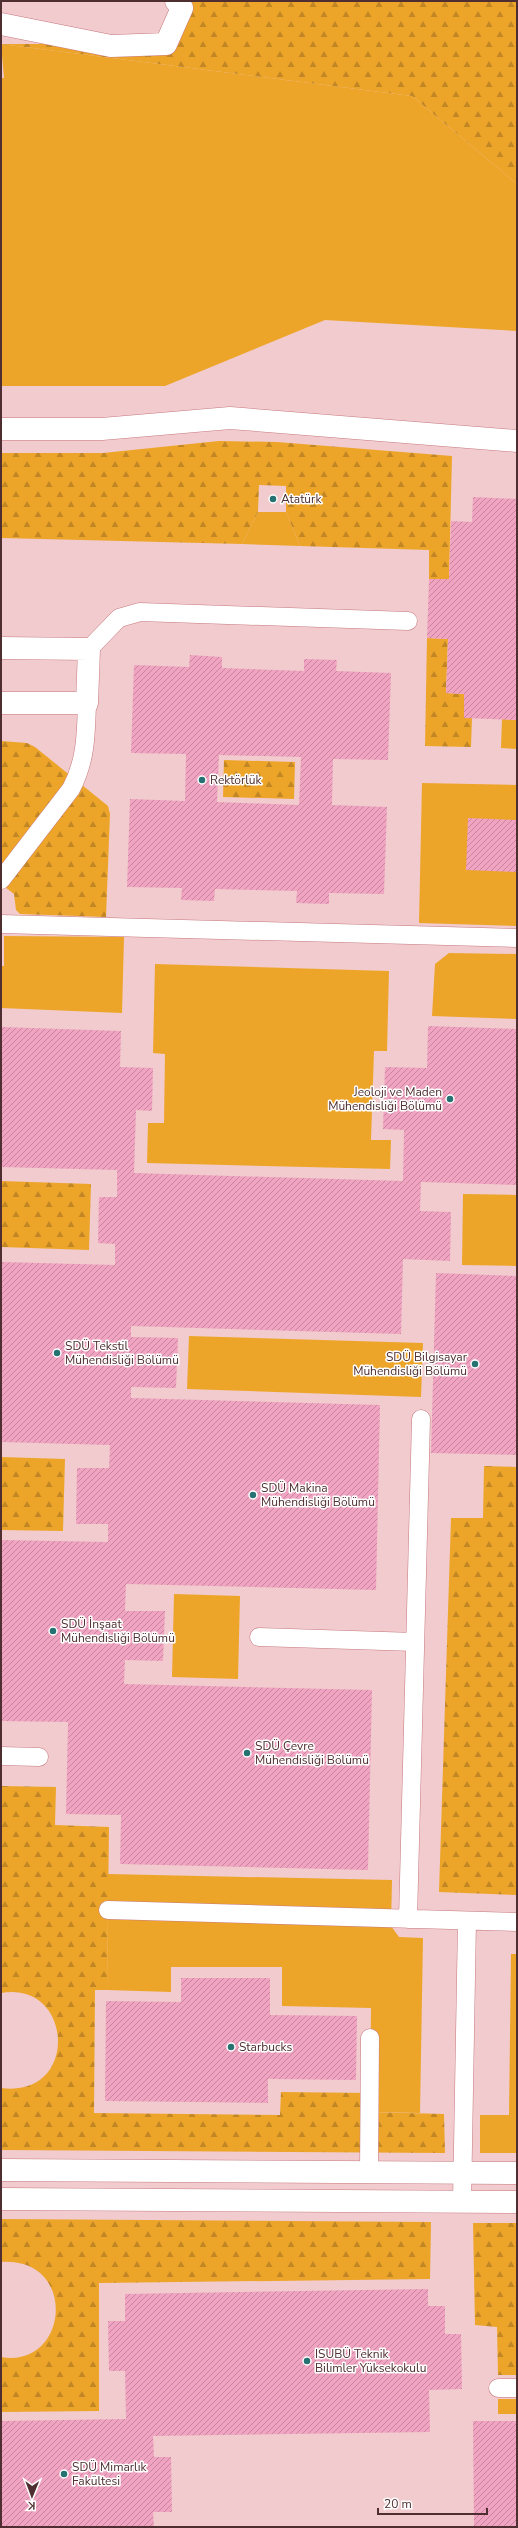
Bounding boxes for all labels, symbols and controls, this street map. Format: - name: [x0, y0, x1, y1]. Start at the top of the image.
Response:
- place label: Atatürk: [281, 491, 322, 507]
- marker: Atatürk: [268, 494, 278, 504]
- place label: Rektörlük: [210, 772, 263, 788]
- marker: Rektörlük: [197, 775, 207, 785]
- place label: Jeoloji ve Maden Mühendisliği Bölümü: [328, 1084, 442, 1114]
- marker: Jeoloji ve Maden Mühendisliği Bölümü: [445, 1094, 455, 1104]
- place label: SDÜ Tekstil Mühendisliği Bölümü: [65, 1338, 179, 1368]
- marker: SDÜ Tekstil Mühendisliği Bölümü: [52, 1348, 62, 1358]
- place label: SDÜ Bilgisayar Mühendisliği Bölümü: [353, 1349, 468, 1379]
- marker: SDÜ Bilgisayar Mühendisliği Bölümü: [470, 1359, 480, 1369]
- place label: SDÜ Makina Mühendisliği Bölümü: [261, 1480, 375, 1510]
- marker: SDÜ Makina Mühendisliği Bölümü: [248, 1490, 258, 1500]
- place label: SDÜ İnşaat Mühendisliği Bölümü: [61, 1616, 175, 1646]
- marker: SDÜ İnşaat Mühendisliği Bölümü: [48, 1626, 58, 1636]
- place label: SDÜ Çevre Mühendisliği Bölümü: [255, 1738, 369, 1768]
- marker: SDÜ Çevre Mühendisliği Bölümü: [242, 1748, 252, 1758]
- place label: Starbucks: [239, 2039, 292, 2055]
- marker: Starbucks: [226, 2042, 236, 2052]
- place label: ISUBÜ Teknik Bilimler Yüksekokulu: [315, 2346, 426, 2376]
- marker: ISUBÜ Teknik Bilimler Yüksekokulu: [302, 2356, 312, 2366]
- place label: SDÜ Mimarlık Fakültesi: [72, 2459, 147, 2489]
- marker: SDÜ Mimarlık Fakültesi: [59, 2469, 69, 2479]
- north arrow: [12, 2476, 52, 2516]
- scale bar: [378, 2490, 487, 2516]
- text: 20 m: [384, 2496, 412, 2512]
- text: K: [27, 2498, 36, 2513]

